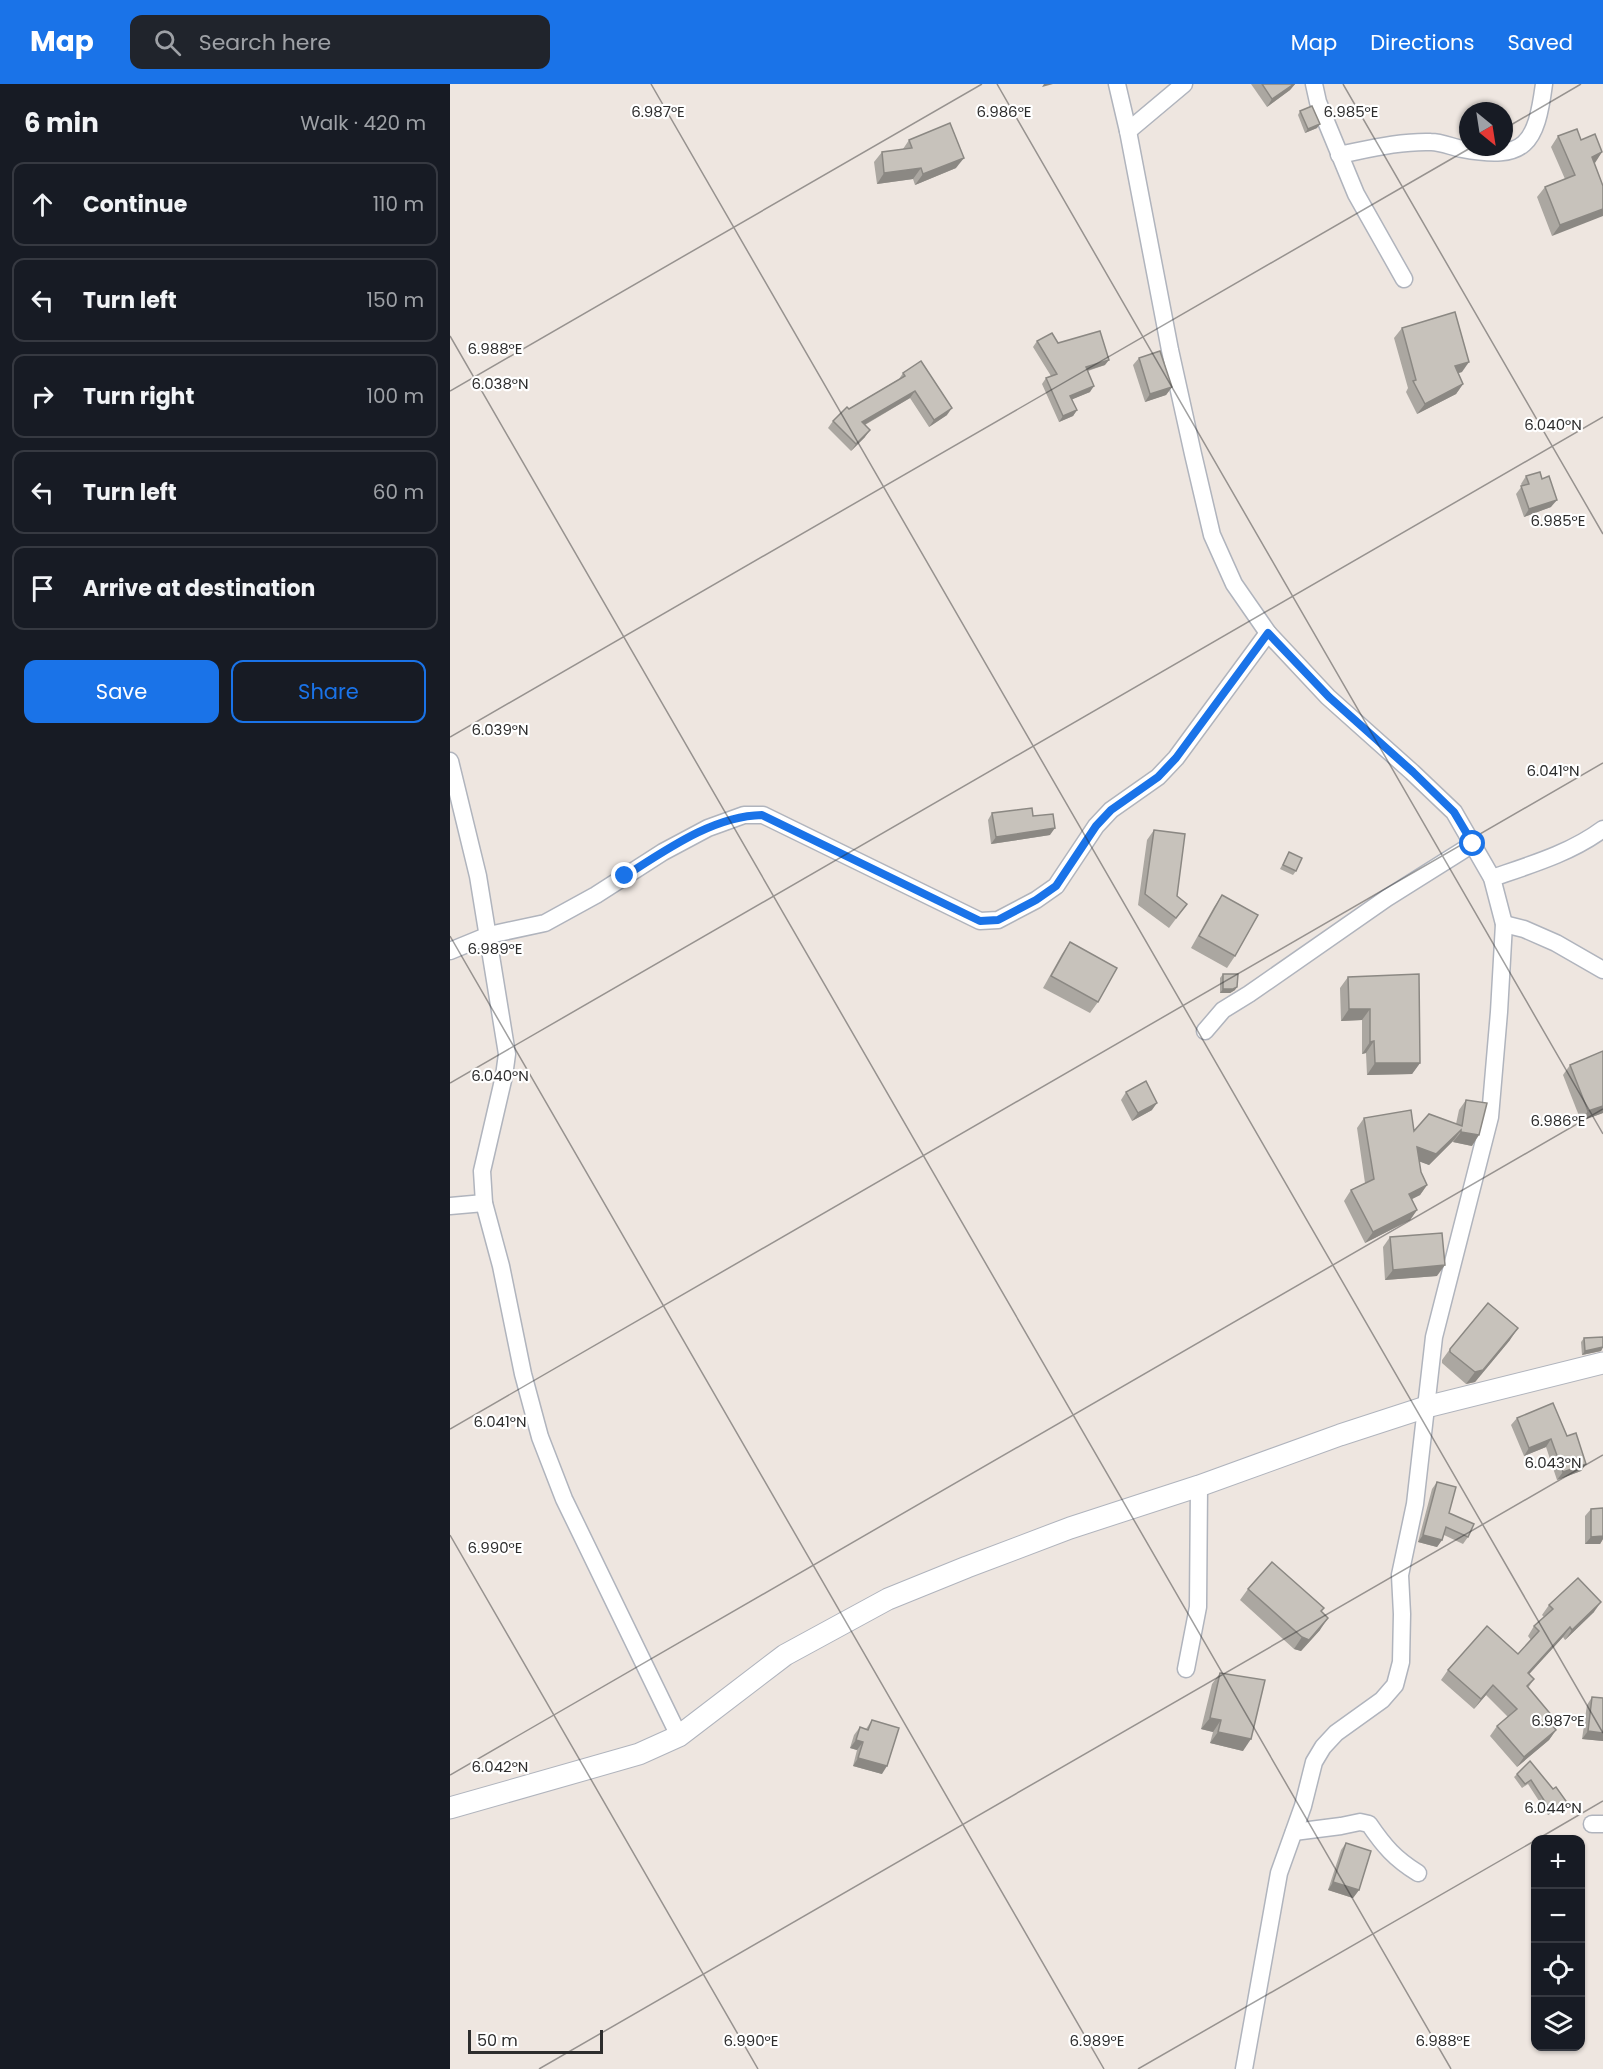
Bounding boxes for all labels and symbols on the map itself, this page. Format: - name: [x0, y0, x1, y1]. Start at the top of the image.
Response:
- text: 6.987°E: [631, 101, 685, 122]
- text: 6.986°E: [977, 101, 1031, 122]
- text: 6.985°E: [1324, 101, 1378, 122]
- north arrow: [1459, 102, 1513, 156]
- text: 6.988°E: [468, 338, 522, 359]
- text: 6.038°N: [471, 373, 529, 394]
- text: 6.040°N: [1524, 414, 1582, 435]
- text: 6.985°E: [1531, 510, 1585, 531]
- text: 6.039°N: [471, 719, 529, 740]
- text: 6.041°N: [1526, 760, 1580, 781]
- route start: [1459, 830, 1485, 856]
- route end: [611, 862, 637, 888]
- text: 6.989°E: [468, 938, 522, 959]
- text: 6.040°N: [471, 1065, 529, 1086]
- text: 6.986°E: [1531, 1110, 1585, 1131]
- text: 6.041°N: [473, 1411, 527, 1432]
- text: 6.043°N: [1524, 1452, 1582, 1473]
- text: 6.990°E: [468, 1537, 522, 1558]
- text: 6.987°E: [1531, 1710, 1585, 1731]
- text: 6.042°N: [472, 1756, 528, 1777]
- text: 6.044°N: [1524, 1797, 1582, 1818]
- scale bar: [468, 2027, 603, 2054]
- text: 6.990°E: [724, 2030, 778, 2051]
- text: 6.989°E: [1070, 2030, 1124, 2051]
- text: 6.988°E: [1416, 2030, 1470, 2051]

